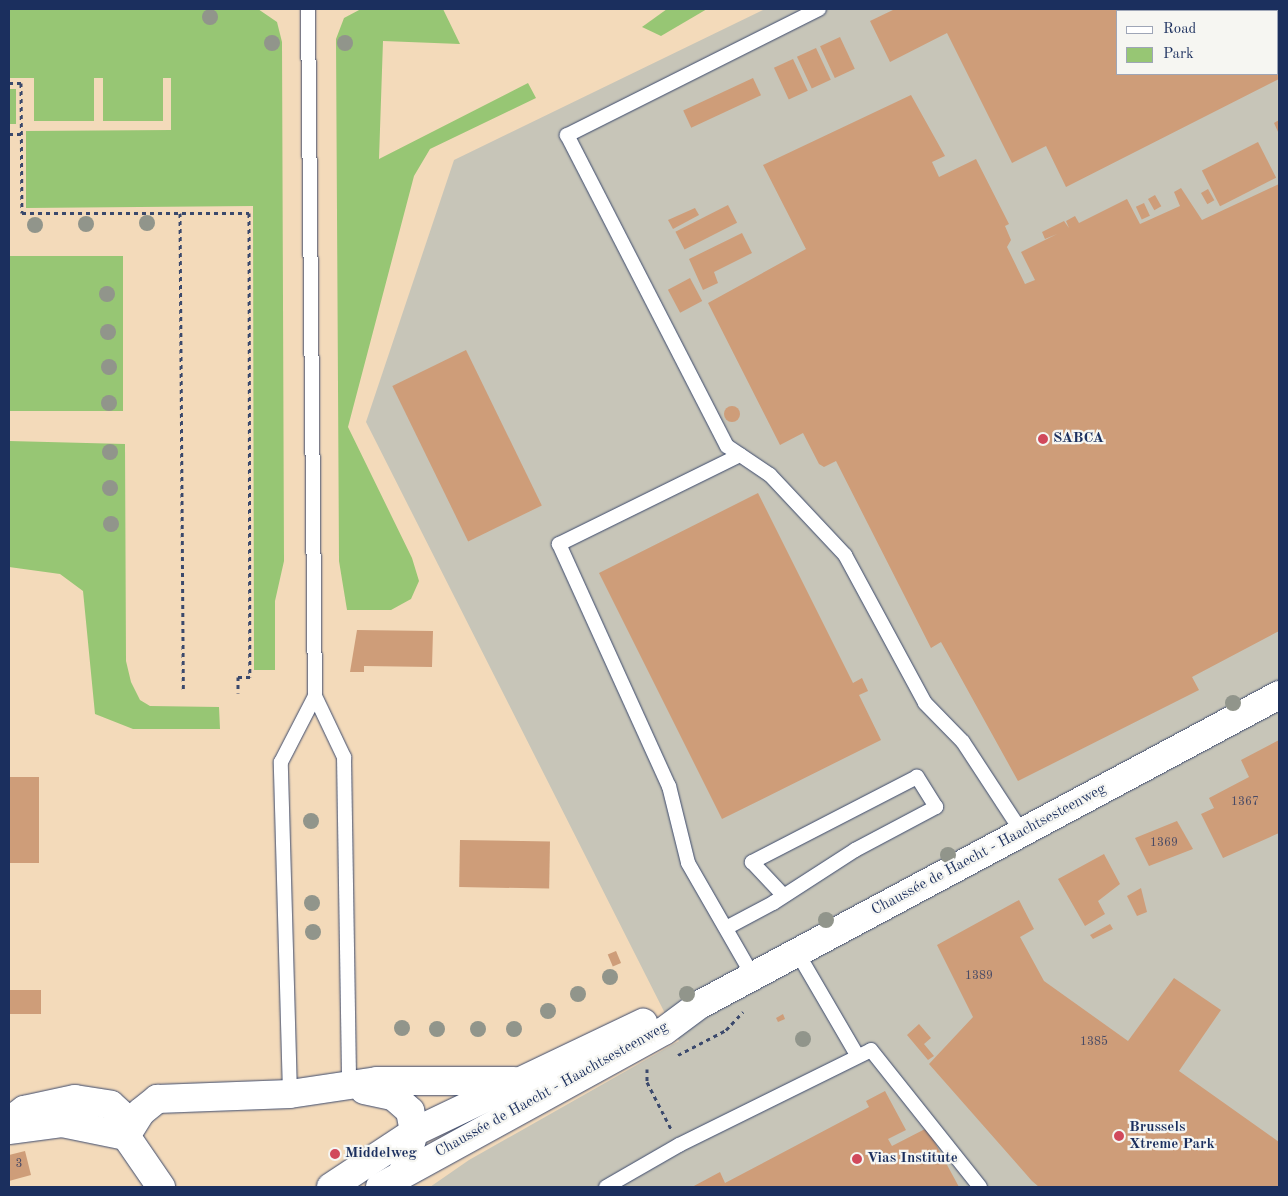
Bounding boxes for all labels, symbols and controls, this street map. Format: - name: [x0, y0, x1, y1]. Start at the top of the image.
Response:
- legend: [1116, 10, 1278, 75]
- text: Road: [1163, 22, 1196, 37]
- text: Park: [1163, 47, 1194, 62]
- place label: SABCA: [1053, 430, 1104, 448]
- marker: SABCA: [1037, 433, 1049, 445]
- street label: Chaussée de Haecht - Haachtsesteenweg: [869, 780, 1109, 920]
- house number: 1367: [1231, 796, 1259, 810]
- house number: 1369: [1150, 837, 1178, 851]
- house number: 1389: [965, 970, 993, 984]
- street label: Chaussée de Haecht - Haachtsesteenweg: [433, 1018, 671, 1162]
- house number: 1385: [1080, 1036, 1108, 1050]
- place label: Brussels Xtreme Park: [1129, 1118, 1215, 1153]
- marker: Brussels Xtreme Park: [1113, 1130, 1125, 1142]
- place label: Middelweg: [345, 1145, 417, 1163]
- marker: Middelweg: [329, 1148, 341, 1160]
- place label: Vias Institute: [867, 1150, 958, 1168]
- marker: Vias Institute: [851, 1153, 863, 1165]
- house number: 3: [16, 1158, 22, 1172]

